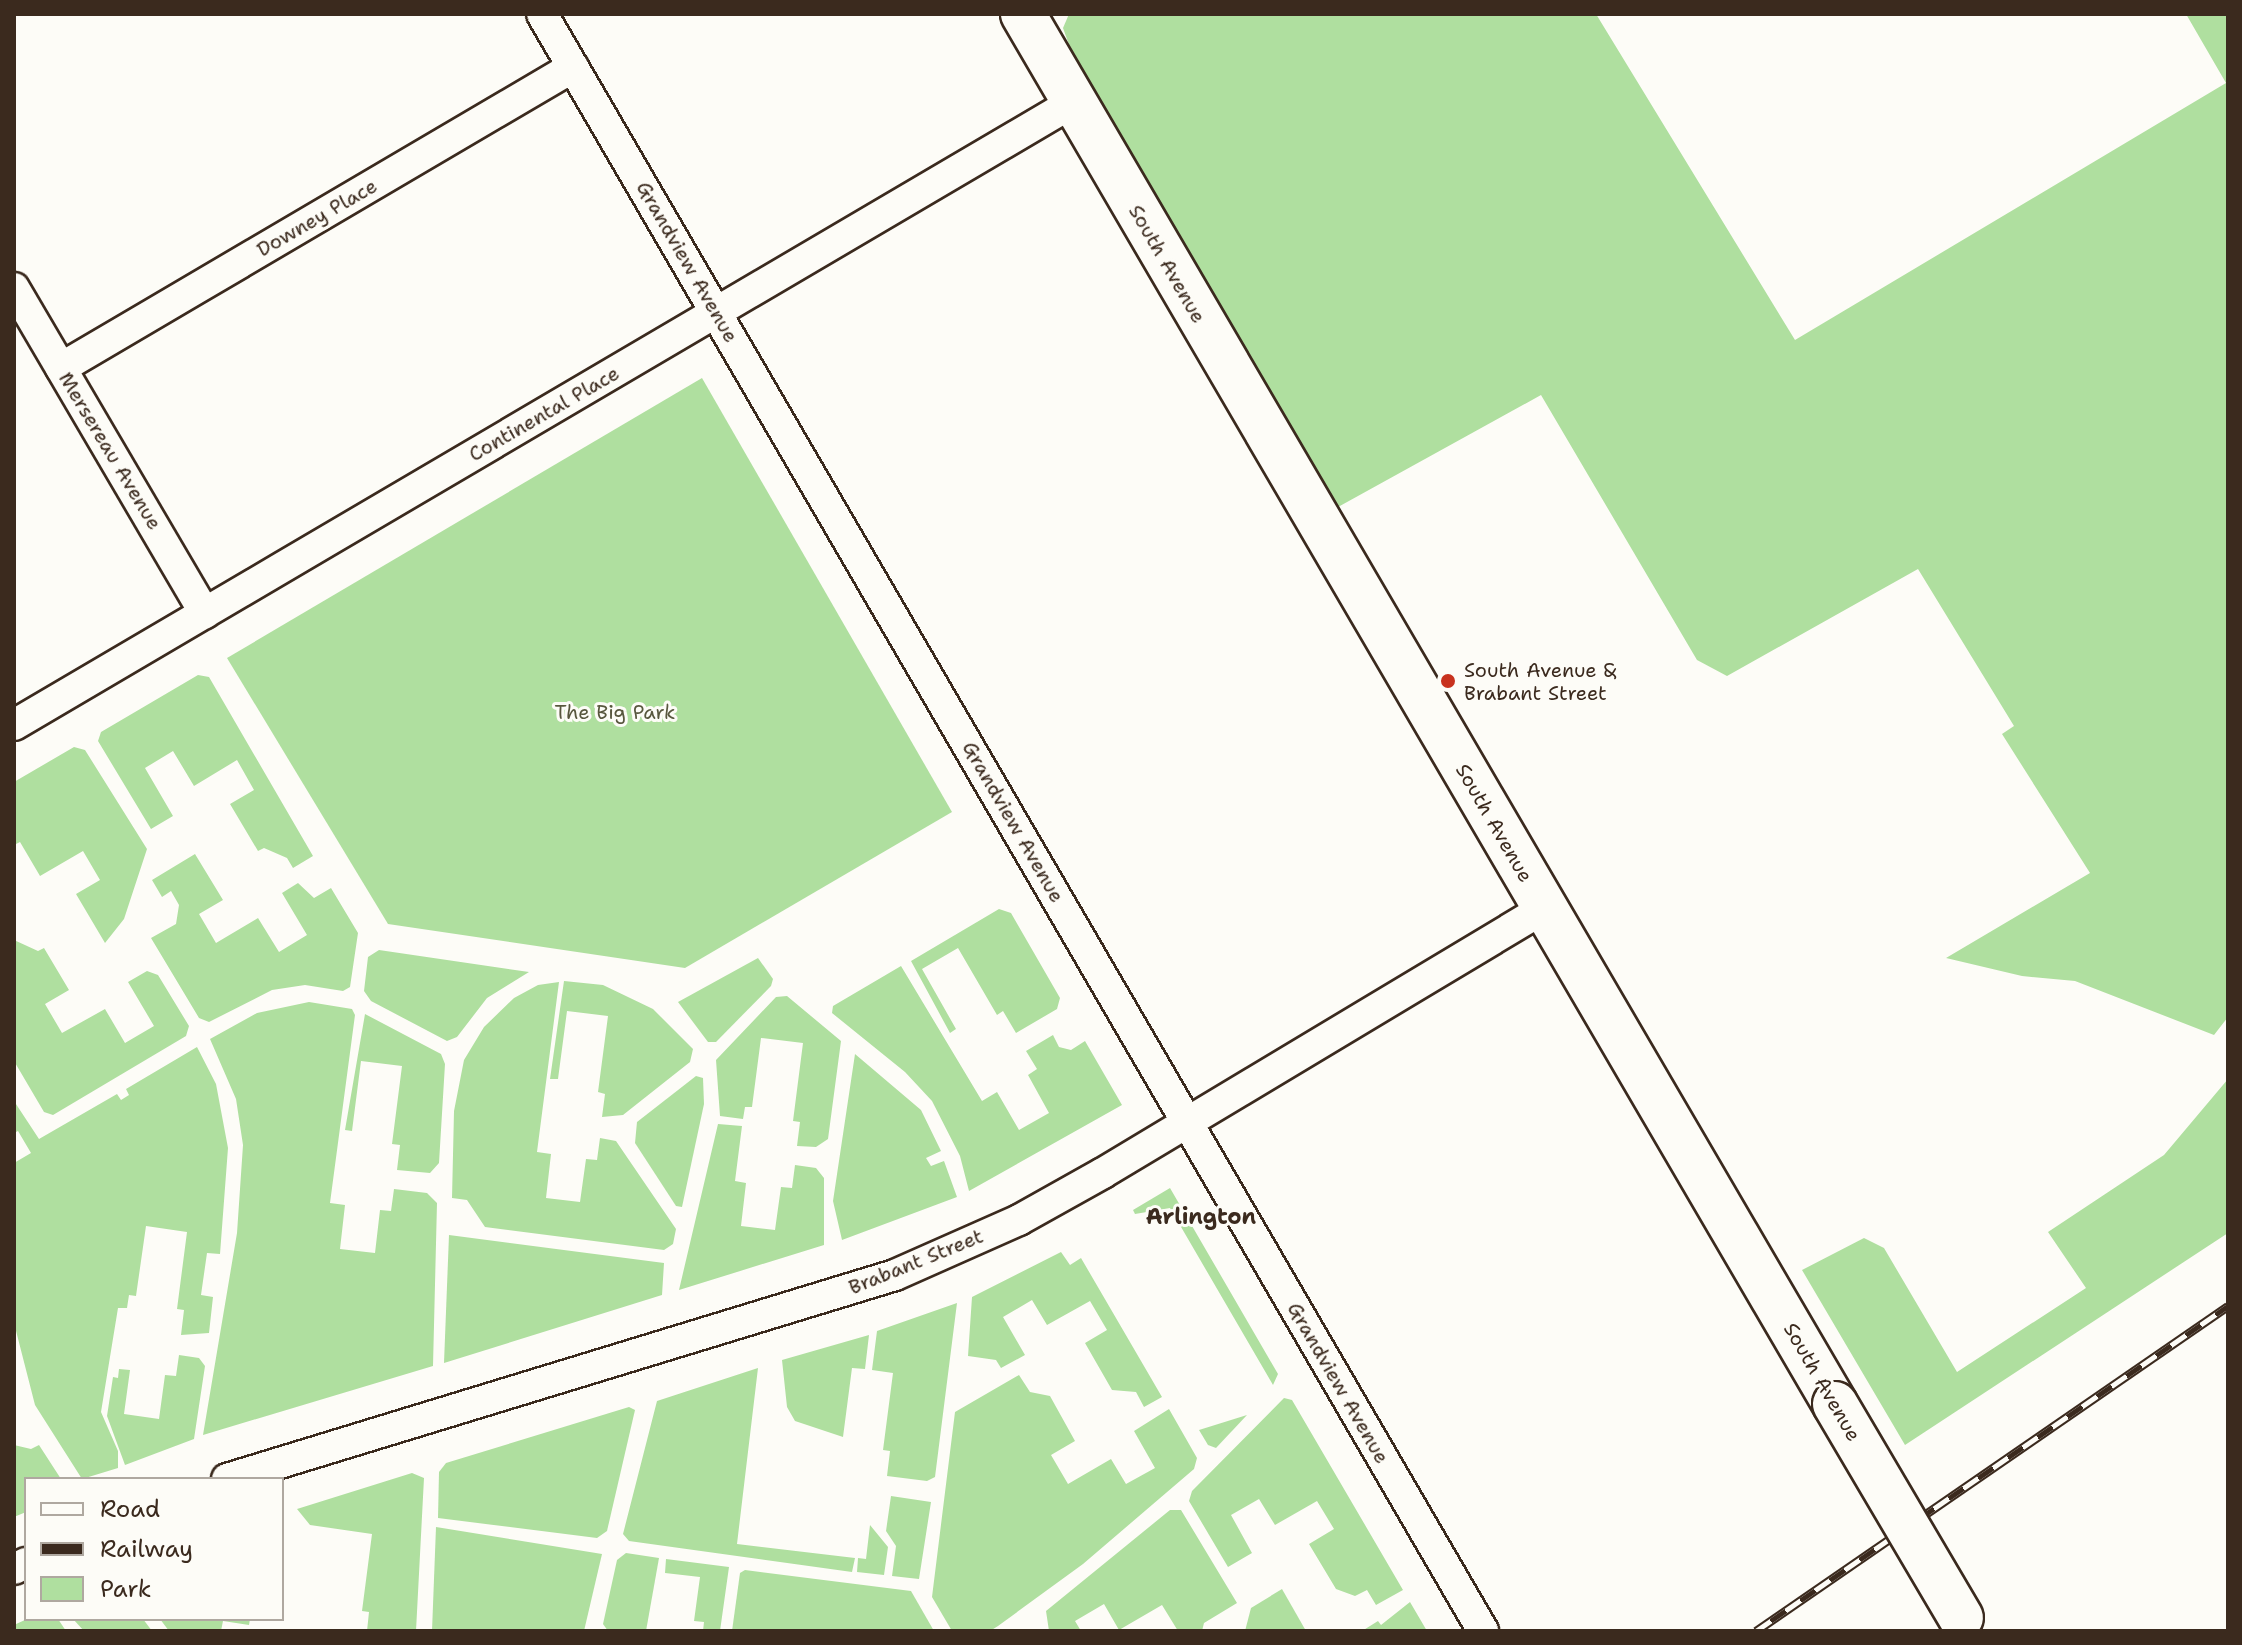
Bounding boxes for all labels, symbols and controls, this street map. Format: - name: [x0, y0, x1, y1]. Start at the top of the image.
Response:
- street label: Downey Place: [253, 174, 381, 262]
- street label: Grandview Avenue: [631, 177, 743, 347]
- street label: South Avenue: [1123, 201, 1211, 327]
- street label: Continental Place: [465, 361, 623, 467]
- street label: Mersereau Avenue: [53, 368, 167, 534]
- place label: South Avenue & Brabant Street: [1464, 658, 1616, 705]
- marker: South Avenue & Brabant Street: [1439, 672, 1457, 690]
- park label: The Big Park: [554, 700, 676, 724]
- street label: Grandview Avenue: [957, 737, 1069, 907]
- street label: South Avenue: [1450, 760, 1538, 886]
- district label: Arlington: [1146, 1204, 1256, 1230]
- street label: Brabant Street: [845, 1224, 987, 1300]
- street label: Grandview Avenue: [1282, 1298, 1394, 1468]
- street label: South Avenue: [1778, 1319, 1866, 1445]
- legend: [24, 1477, 284, 1621]
- text: Road: [100, 1493, 160, 1525]
- text: Railway: [100, 1533, 193, 1565]
- text: Park: [100, 1573, 152, 1605]

